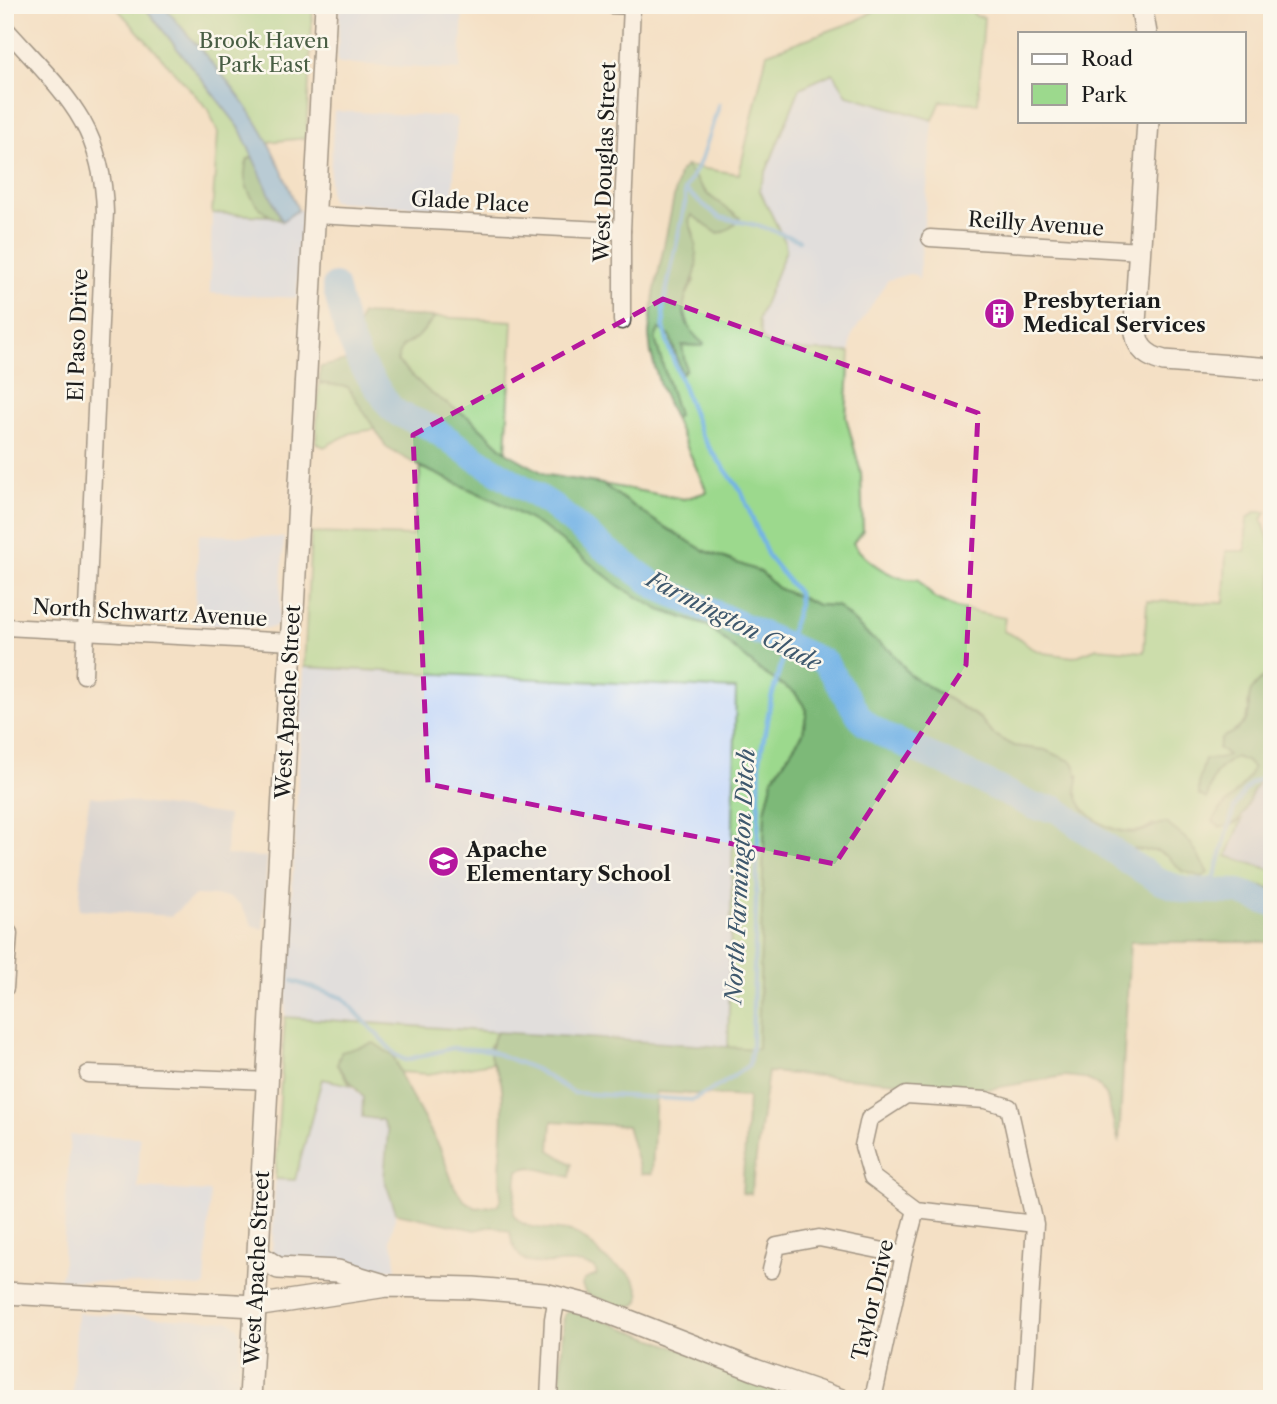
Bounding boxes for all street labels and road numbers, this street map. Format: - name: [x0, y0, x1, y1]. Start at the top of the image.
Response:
- street label: West Douglas Street: [588, 61, 621, 264]
- street label: Glade Place: [410, 186, 530, 217]
- street label: Reilly Avenue: [967, 206, 1105, 241]
- street label: El Paso Drive: [63, 268, 92, 402]
- street label: North Schwartz Avenue: [32, 594, 268, 631]
- street label: West Apache Street: [270, 603, 305, 801]
- street label: West Apache Street: [239, 1169, 274, 1367]
- street label: Taylor Drive: [846, 1237, 899, 1363]

